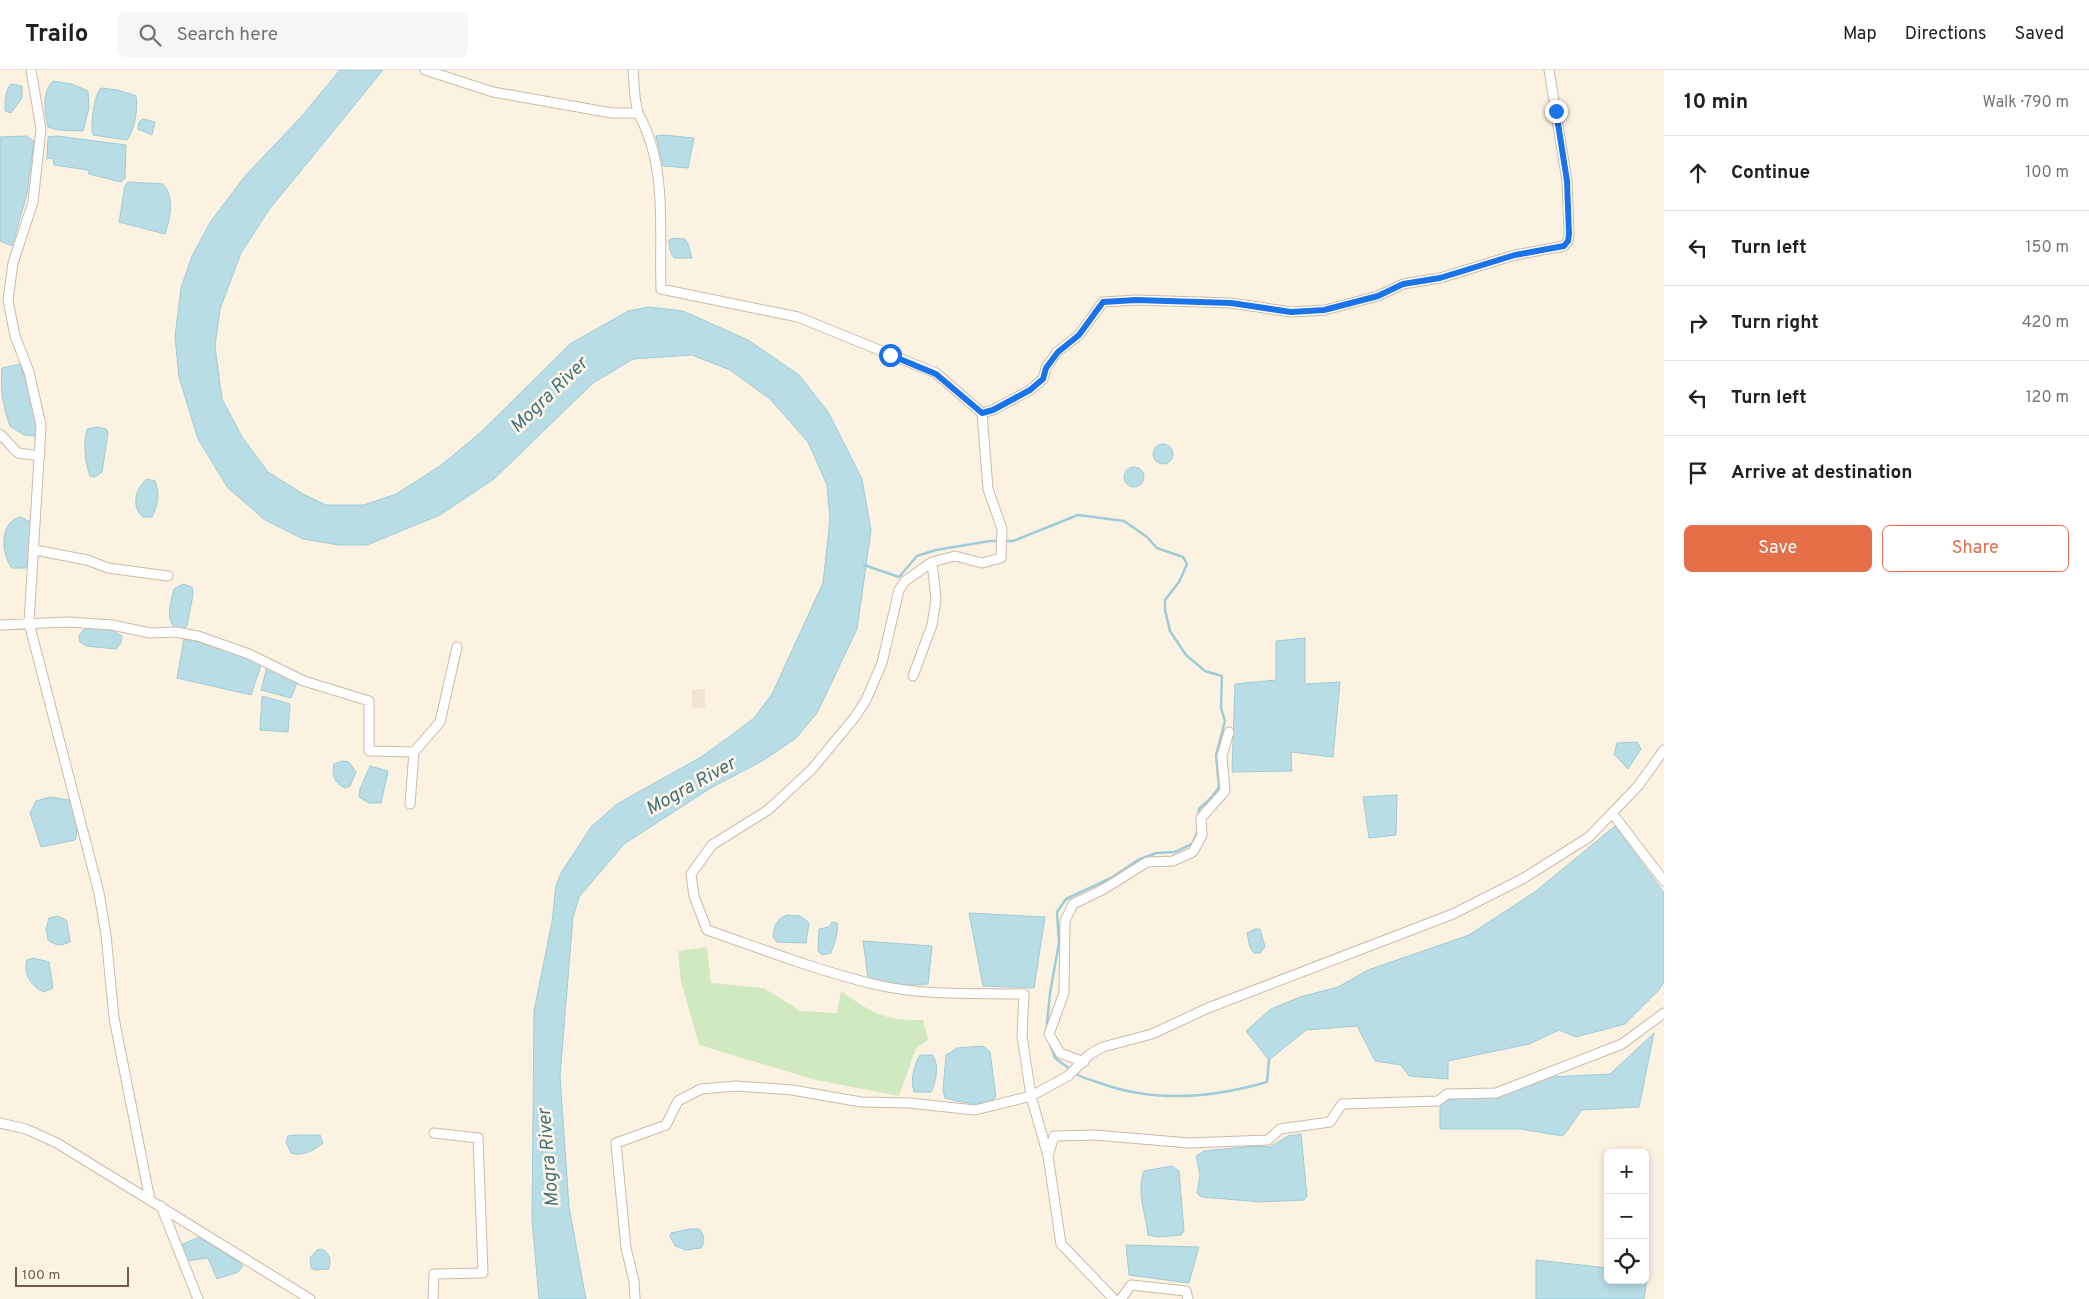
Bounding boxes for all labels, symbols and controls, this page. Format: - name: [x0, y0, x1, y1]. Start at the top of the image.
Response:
- search box: [118, 12, 468, 57]
- text: Trailo: [25, 20, 88, 50]
- icon: search: [136, 21, 164, 49]
- text: Search here: [176, 23, 278, 47]
- text: Map: [1843, 23, 1877, 46]
- text: Directions: [1905, 23, 1987, 46]
- text: Saved: [2015, 23, 2064, 46]
- text: 10 min: [1684, 89, 1748, 116]
- text: Walk · 790 m: [1983, 93, 2069, 113]
- route end: [1545, 100, 1568, 123]
- icon: ahead: [1684, 159, 1712, 187]
- text: Continue: [1731, 161, 1810, 185]
- text: 100 m: [2025, 163, 2069, 183]
- icon: left: [1684, 234, 1712, 262]
- text: Turn left: [1731, 236, 1807, 260]
- text: 150 m: [2026, 238, 2069, 258]
- icon: right: [1684, 309, 1712, 337]
- text: Turn right: [1731, 311, 1819, 335]
- text: 420 m: [2022, 313, 2069, 333]
- route start: [879, 344, 902, 367]
- water label: Mogra River: [505, 351, 595, 439]
- icon: left: [1684, 384, 1712, 412]
- text: Turn left: [1731, 386, 1807, 410]
- text: 120 m: [2026, 388, 2069, 408]
- icon: arrive: [1684, 459, 1712, 487]
- text: Arrive at destination: [1731, 461, 1912, 485]
- button: Save: [1684, 525, 1872, 572]
- button: Share: [1882, 525, 2069, 572]
- water label: Mogra River: [642, 751, 742, 821]
- water label: Mogra River: [533, 1106, 565, 1208]
- map controls: [1604, 1149, 1649, 1284]
- button: +: [1604, 1149, 1649, 1194]
- button: −: [1604, 1194, 1649, 1239]
- button: locate: [1604, 1239, 1649, 1284]
- scale bar: [15, 1264, 129, 1287]
- text: 100 m: [22, 1267, 60, 1284]

